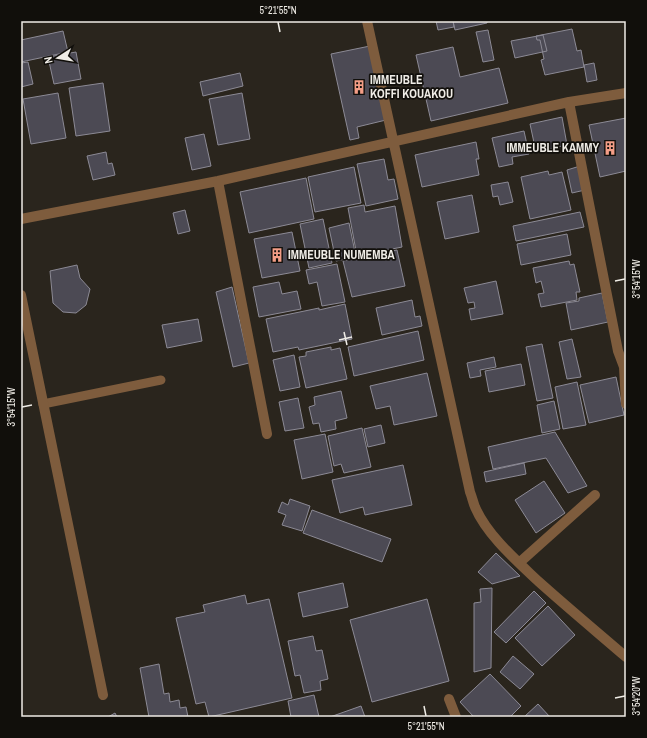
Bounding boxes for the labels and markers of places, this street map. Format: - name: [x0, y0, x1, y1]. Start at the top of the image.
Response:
- place label: IMMEUBLE KOFFI KOUAKOU: [370, 72, 453, 102]
- building icon: IMMEUBLE KOFFI KOUAKOU: [351, 79, 367, 95]
- place label: IMMEUBLE KAMMY: [507, 140, 599, 156]
- building icon: IMMEUBLE KAMMY: [602, 140, 618, 156]
- building icon: IMMEUBLE NUMEMBA: [269, 247, 285, 263]
- place label: IMMEUBLE NUMEMBA: [288, 247, 395, 263]

